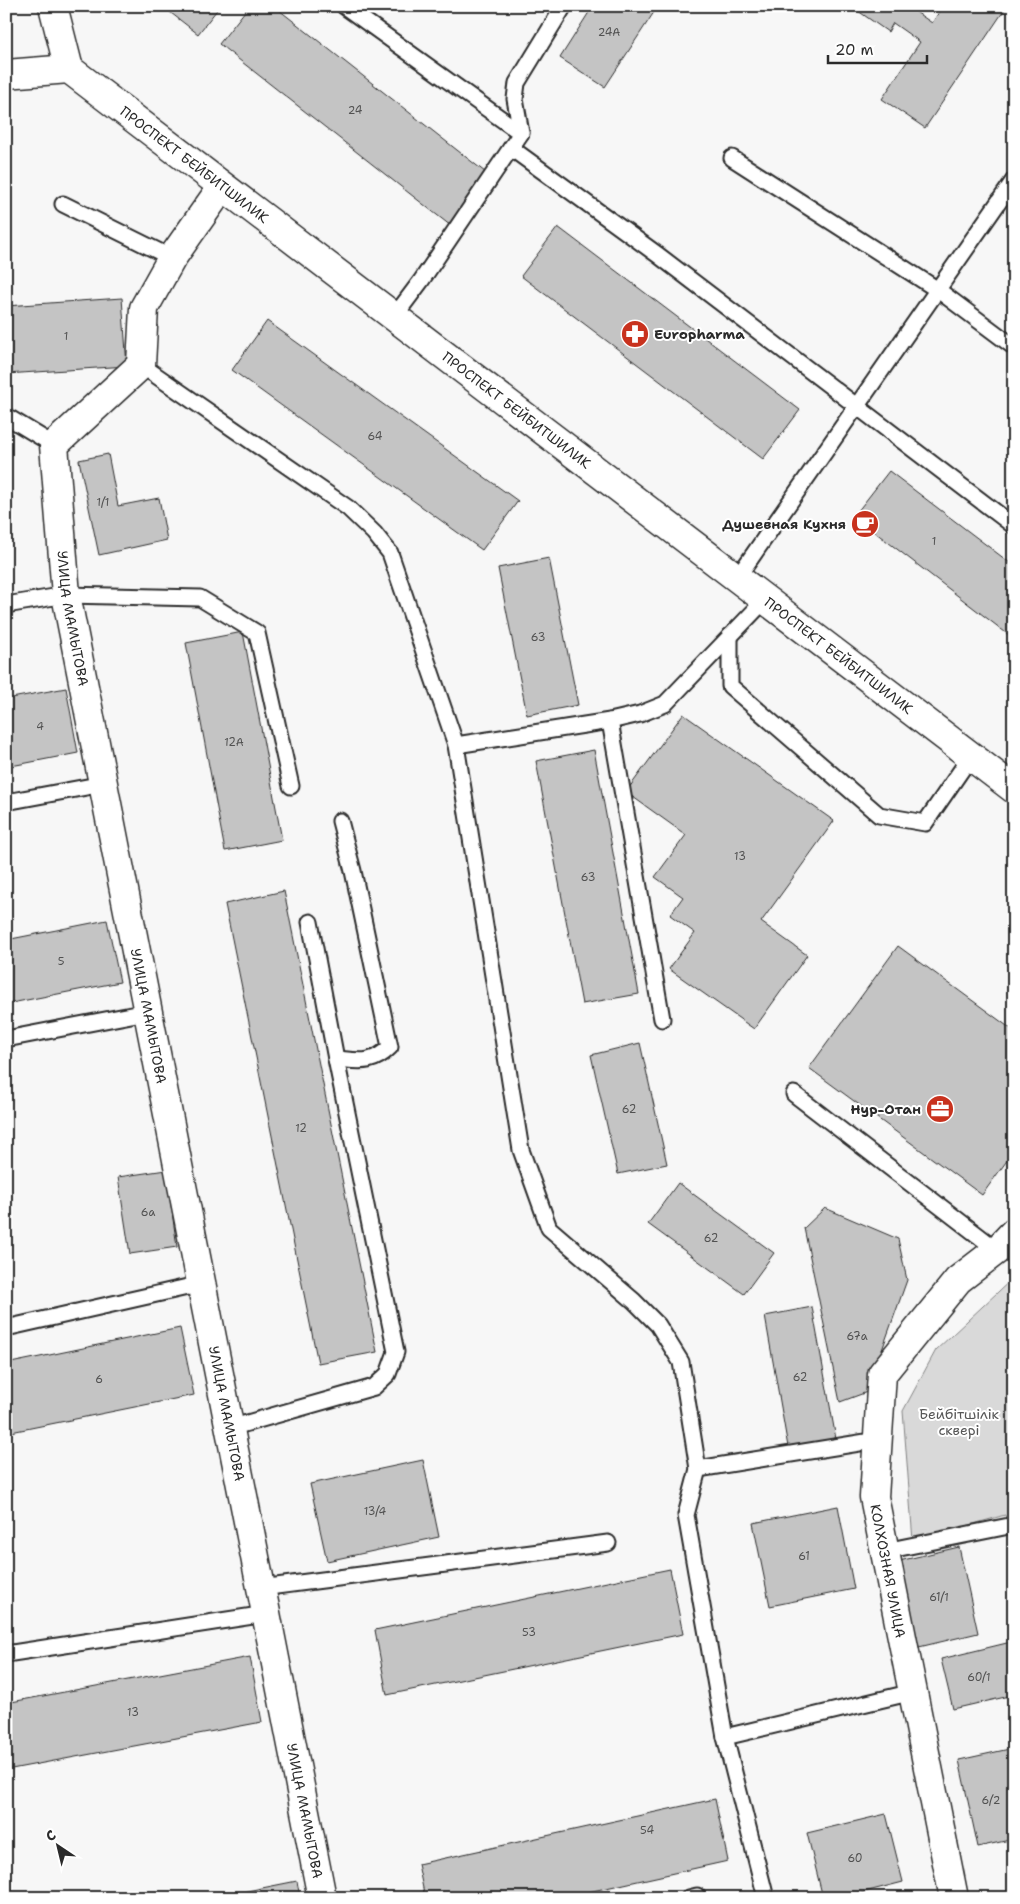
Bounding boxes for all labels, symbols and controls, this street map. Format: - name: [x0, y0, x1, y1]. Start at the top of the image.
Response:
- house number: 24А: [598, 25, 620, 40]
- scale bar: [828, 32, 926, 64]
- text: 20 m: [835, 40, 874, 60]
- street label: ПРОСПЕКТ БЕЙБИТШИЛИК: [117, 102, 272, 227]
- house number: 24: [348, 103, 363, 118]
- pharmacy icon: Europharma: [620, 319, 650, 349]
- place label: Europharma: [654, 325, 745, 343]
- house number: 1: [64, 329, 68, 344]
- street label: ПРОСПЕКТ БЕЙБИТШИЛИК: [439, 348, 595, 472]
- house number: 64: [367, 429, 383, 444]
- house number: 1/1: [97, 495, 109, 510]
- cafe icon: Душевная Кухня: [850, 509, 880, 539]
- place label: Душевная Кухня: [722, 515, 846, 533]
- house number: 1: [932, 534, 936, 549]
- street label: УЛИЦА МАМЫТОВА: [53, 550, 93, 688]
- street label: ПРОСПЕКТ БЕЙБИТШИЛИК: [761, 593, 917, 718]
- house number: 63: [531, 630, 545, 645]
- house number: 4: [36, 719, 44, 734]
- house number: 12А: [224, 735, 244, 750]
- house number: 13: [734, 849, 746, 864]
- house number: 63: [581, 870, 595, 885]
- street label: УЛИЦА МАМЫТОВА: [127, 947, 171, 1085]
- house number: 5: [58, 954, 65, 969]
- office icon: Нур-Отан: [925, 1094, 955, 1124]
- place label: Нур-Отан: [850, 1100, 921, 1118]
- house number: 62: [622, 1102, 636, 1117]
- house number: 12: [295, 1121, 307, 1136]
- house number: 6а: [141, 1205, 155, 1220]
- house number: 62: [704, 1231, 718, 1246]
- house number: 67а: [847, 1329, 868, 1344]
- street label: УЛИЦА МАМЫТОВА: [205, 1344, 249, 1483]
- house number: 62: [793, 1370, 807, 1385]
- house number: 6: [95, 1372, 103, 1387]
- park label: Бейбітшілік сквері: [919, 1405, 1000, 1439]
- street label: КОЛХОЗНАЯ УЛИЦА: [866, 1503, 910, 1639]
- house number: 13/4: [364, 1504, 387, 1519]
- house number: 61: [798, 1549, 810, 1564]
- house number: 61/1: [929, 1590, 949, 1605]
- house number: 53: [522, 1625, 536, 1640]
- house number: 60/1: [967, 1670, 991, 1685]
- house number: 13: [127, 1705, 139, 1720]
- street label: УЛИЦА МАМЫТОВА: [283, 1742, 327, 1880]
- house number: 6/2: [982, 1793, 1000, 1808]
- north arrow: [32, 1822, 82, 1872]
- house number: 54: [640, 1823, 654, 1838]
- text: С: [42, 1826, 59, 1845]
- house number: 60: [847, 1851, 863, 1866]

